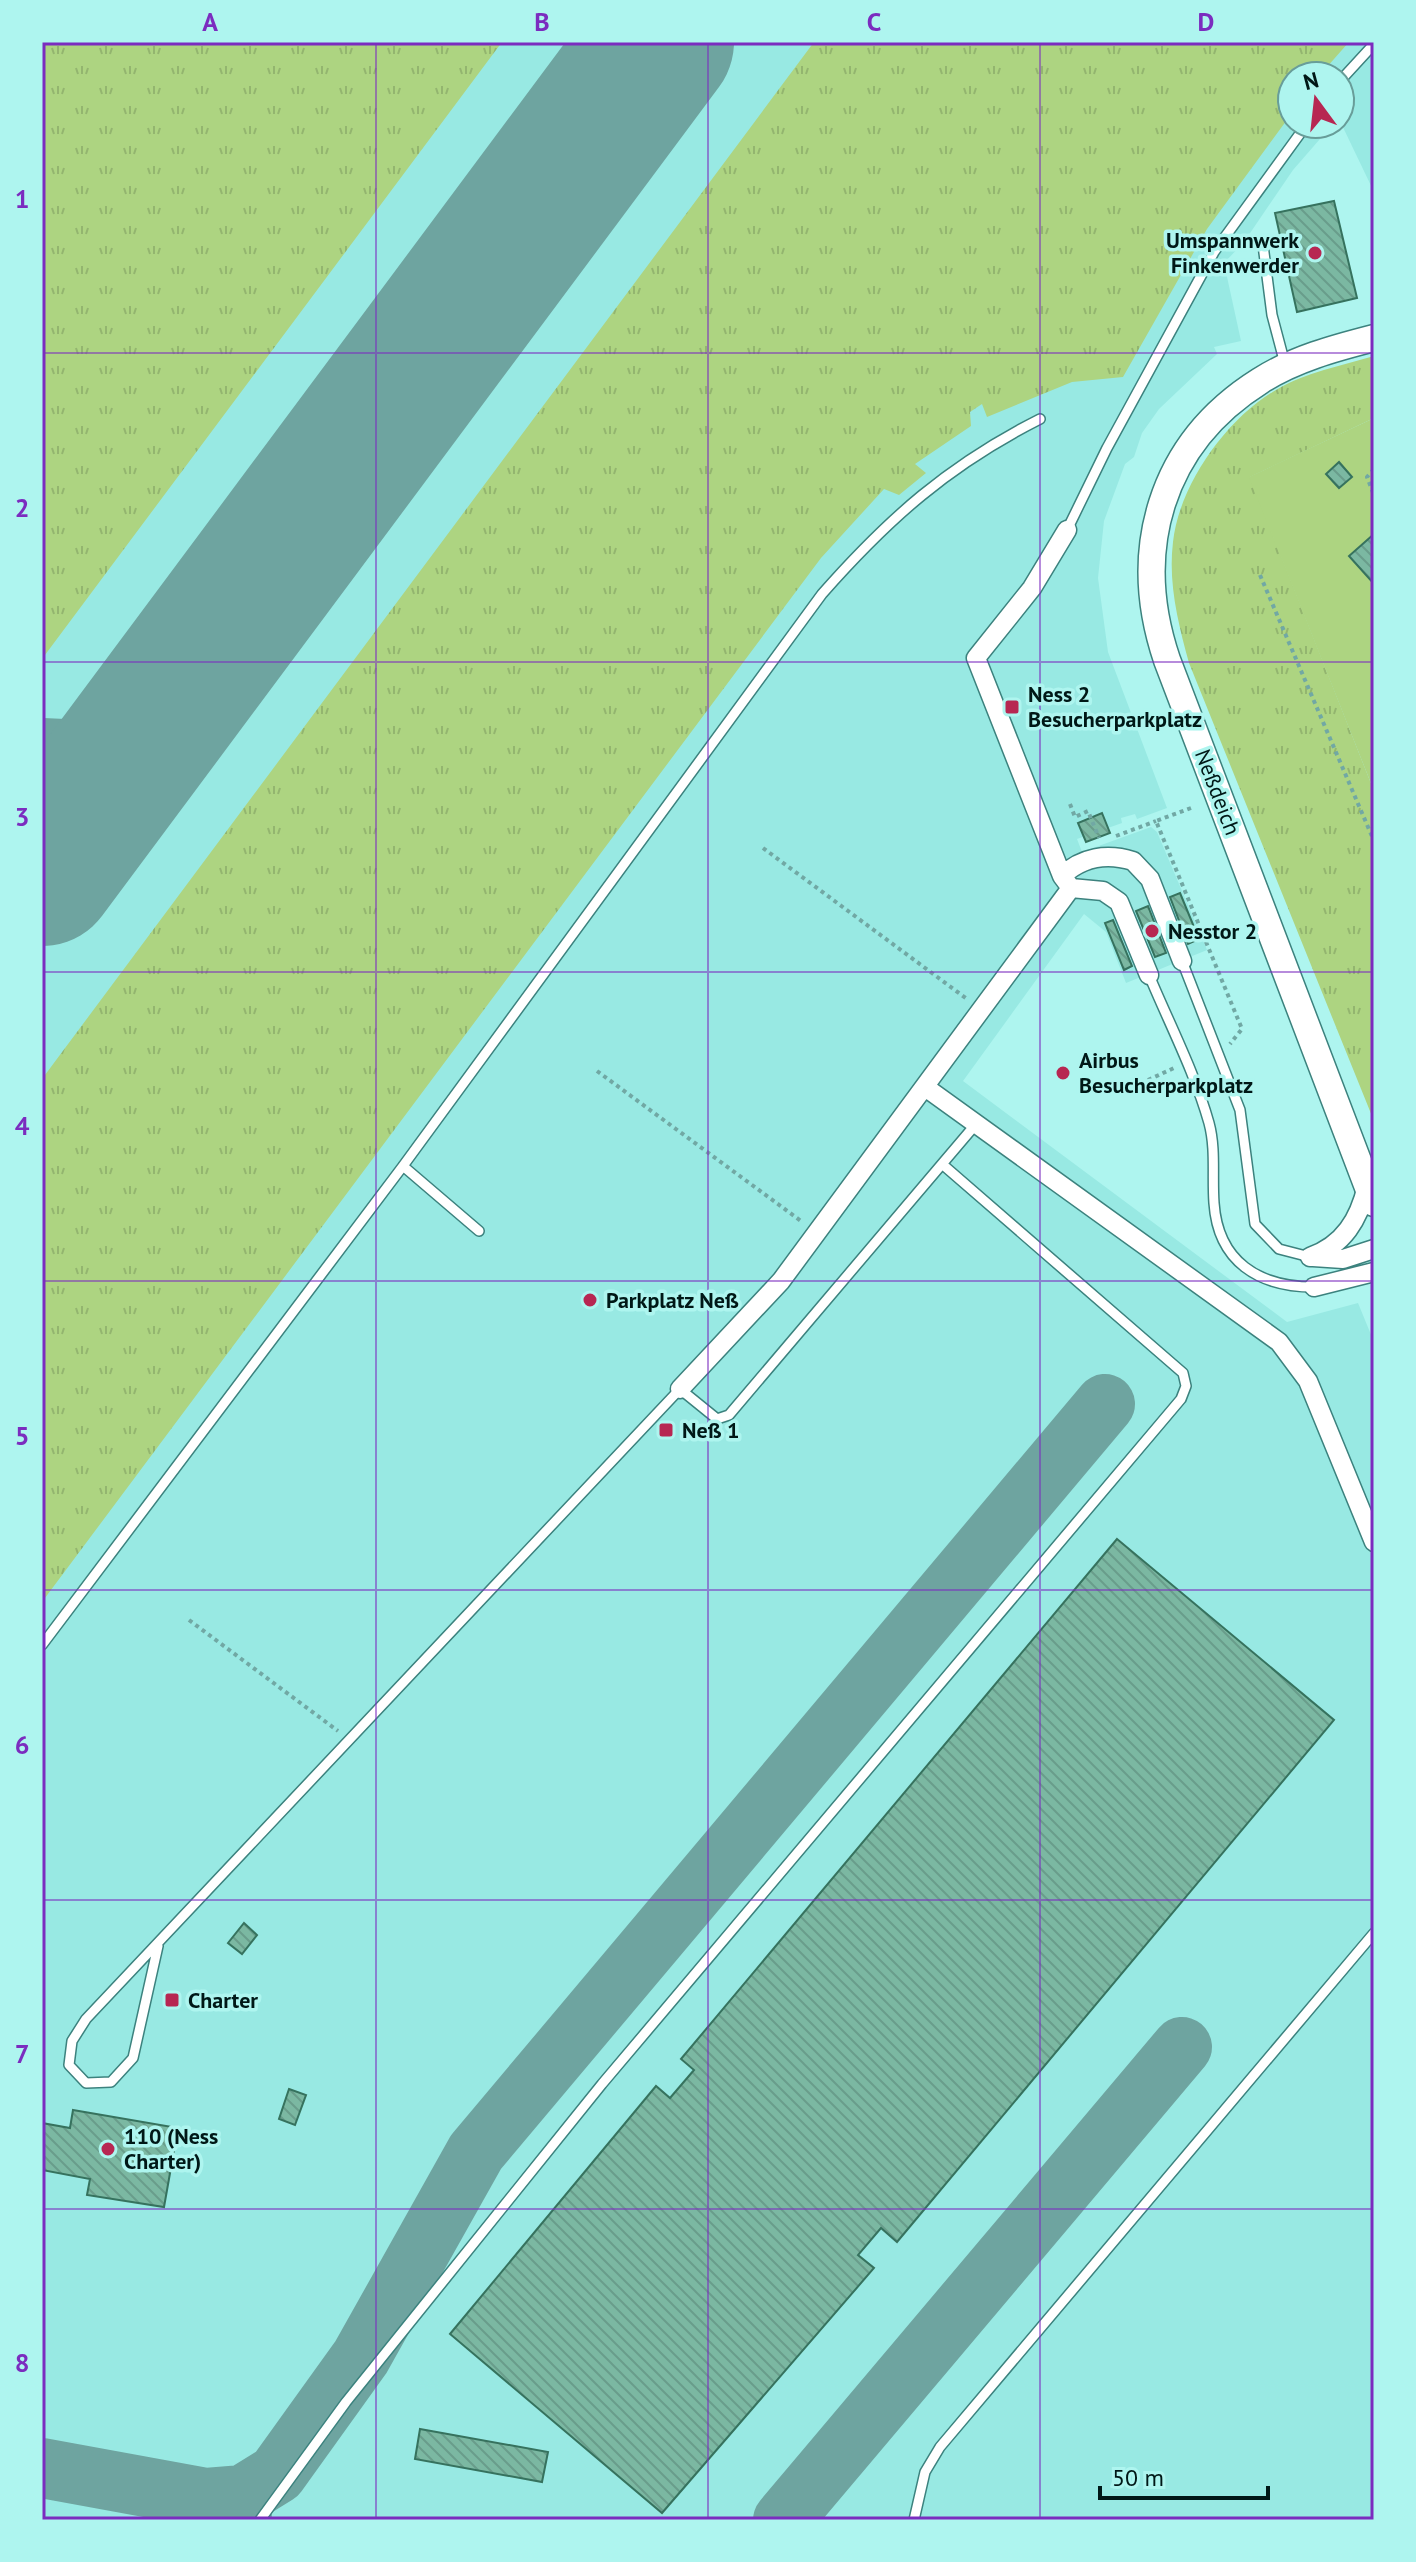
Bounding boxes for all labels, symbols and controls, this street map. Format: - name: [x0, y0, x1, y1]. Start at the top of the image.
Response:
- text: A: [202, 5, 218, 38]
- text: B: [534, 5, 550, 38]
- text: C: [867, 5, 881, 38]
- text: D: [1198, 5, 1214, 38]
- north arrow: [1276, 60, 1356, 140]
- text: N: [1300, 65, 1321, 96]
- text: 1: [15, 182, 29, 215]
- place label: Umspannwerk Finkenwerder: [1166, 226, 1299, 279]
- marker: Umspannwerk Finkenwerder: [1306, 244, 1324, 262]
- text: 2: [15, 491, 29, 524]
- place label: Ness 2 Besucherparkplatz: [1028, 680, 1202, 733]
- marker: Ness 2 Besucherparkplatz: [1003, 698, 1021, 716]
- street label: Neßdeich: [1189, 745, 1247, 839]
- text: 3: [15, 800, 29, 833]
- place label: Nesstor 2: [1168, 917, 1257, 945]
- marker: Nesstor 2: [1143, 922, 1161, 940]
- place label: Airbus Besucherparkplatz: [1079, 1046, 1253, 1099]
- marker: Airbus Besucherparkplatz: [1054, 1064, 1072, 1082]
- text: 4: [15, 1109, 30, 1142]
- place label: Parkplatz Neß: [606, 1286, 739, 1314]
- marker: Parkplatz Neß: [581, 1291, 599, 1309]
- place label: Neß 1: [682, 1416, 740, 1444]
- text: 5: [15, 1419, 29, 1452]
- marker: Neß 1: [657, 1421, 675, 1439]
- text: 6: [15, 1728, 29, 1761]
- place label: Charter: [188, 1986, 258, 2014]
- marker: Charter: [163, 1991, 181, 2009]
- text: 7: [15, 2037, 29, 2070]
- place label: 110 (Ness Charter): [124, 2122, 218, 2175]
- marker: 110 (Ness Charter): [99, 2140, 117, 2158]
- text: 8: [15, 2346, 29, 2379]
- scale bar: [1100, 2450, 1268, 2500]
- text: 50 m: [1112, 2462, 1164, 2493]

